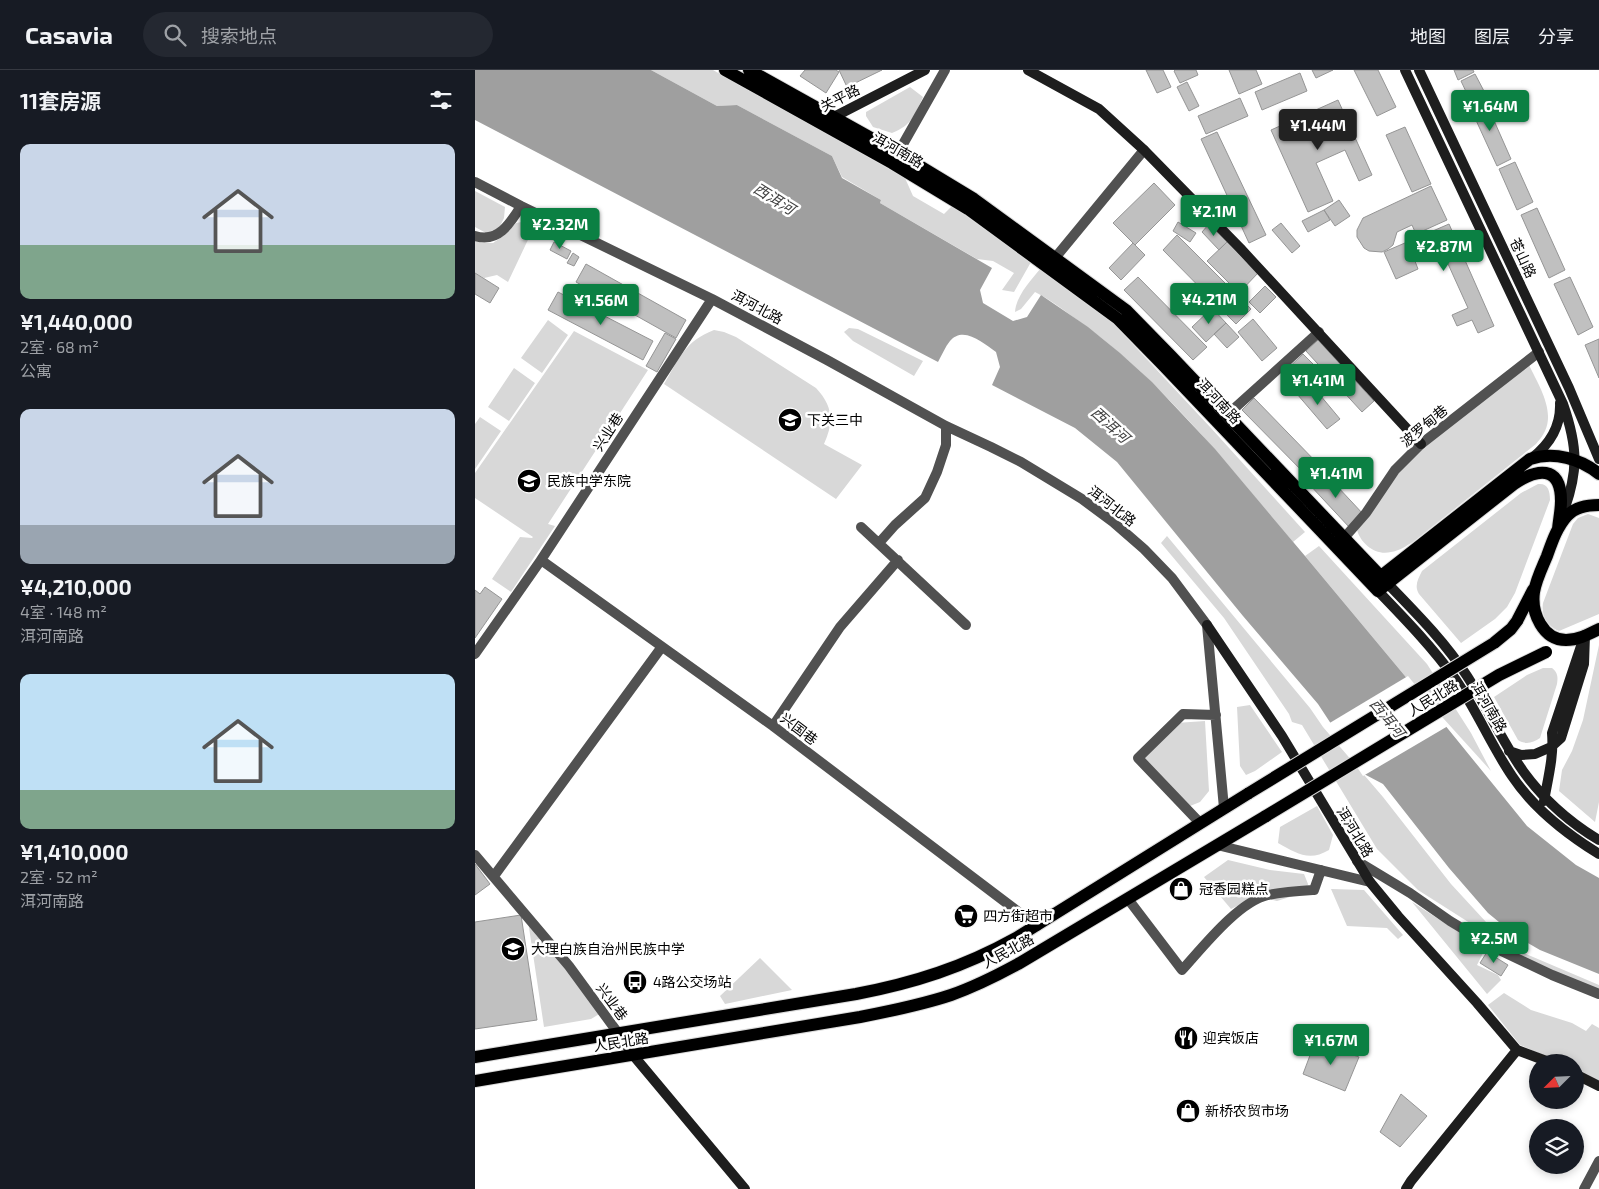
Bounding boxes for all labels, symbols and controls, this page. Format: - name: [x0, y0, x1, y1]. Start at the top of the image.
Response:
- search box: [143, 12, 493, 57]
- text: Casavia: [25, 20, 113, 49]
- icon: search: [161, 21, 189, 49]
- text: 搜索地点: [201, 24, 277, 47]
- text: 地图: [1410, 25, 1446, 47]
- text: 图层: [1474, 25, 1510, 47]
- text: 分享: [1538, 25, 1574, 47]
- street label: 关平路: [817, 80, 862, 115]
- icon: filters: [427, 86, 455, 114]
- text: 11套房源: [20, 88, 101, 113]
- pin: ¥1.64M: [1449, 90, 1531, 132]
- text: ¥1.64M: [1462, 96, 1518, 115]
- pin: ¥1.44M: [1277, 108, 1359, 151]
- text: ¥1.44M: [1290, 115, 1346, 134]
- street label: 洱河南路: [870, 128, 927, 171]
- icon: home: [193, 176, 283, 266]
- water label: 西洱河: [751, 179, 801, 219]
- pin: ¥2.1M: [1179, 194, 1249, 237]
- text: ¥2.1M: [1192, 201, 1236, 220]
- pin: ¥2.32M: [519, 208, 601, 250]
- text: ¥2.32M: [532, 214, 588, 233]
- pin: ¥2.87M: [1403, 230, 1485, 272]
- street label: 苍山路: [1507, 235, 1540, 280]
- text: ¥2.87M: [1416, 236, 1472, 255]
- pin: ¥4.21M: [1168, 282, 1250, 325]
- pin: ¥1.56M: [560, 284, 642, 326]
- street label: 洱河北路: [729, 286, 786, 327]
- text: ¥4.21M: [1181, 289, 1237, 308]
- text: ¥1.56M: [574, 290, 628, 309]
- text: ¥1,440,000: [20, 309, 133, 334]
- text: 2室 · 68 m²: [20, 337, 99, 356]
- text: 公寓: [20, 361, 52, 380]
- pin: ¥1.41M: [1277, 364, 1359, 406]
- text: ¥1.41M: [1291, 370, 1345, 389]
- street label: 洱河南路: [1194, 374, 1245, 427]
- street label: 波罗甸巷: [1397, 401, 1451, 450]
- water label: 西洱河: [1088, 403, 1136, 448]
- school or university icon: 下关三中: [777, 407, 803, 433]
- street label: 兴业巷: [589, 409, 626, 454]
- place label: 下关三中: [807, 411, 863, 428]
- icon: home: [193, 441, 283, 531]
- pin: ¥1.41M: [1295, 456, 1377, 499]
- text: ¥1.41M: [1309, 463, 1363, 482]
- school or university icon: 民族中学东院: [516, 468, 542, 494]
- place label: 民族中学东院: [547, 472, 631, 489]
- street label: 洱河北路: [1085, 482, 1140, 530]
- text: ¥4,210,000: [20, 574, 132, 599]
- text: 4室 · 148 m²: [20, 602, 107, 621]
- text: 洱河南路: [20, 626, 84, 645]
- street label: 人民北路: [1404, 676, 1461, 719]
- street label: 洱河南路: [1468, 678, 1511, 735]
- water label: 西洱河: [1367, 694, 1411, 743]
- icon: home: [193, 706, 283, 796]
- street label: 兴国巷: [777, 709, 821, 748]
- street label: 洱河北路: [1334, 803, 1377, 860]
- text: ¥1,410,000: [20, 839, 129, 864]
- text: 2室 · 52 m²: [20, 867, 98, 886]
- shop icon: 冠香园糕点: [1168, 876, 1194, 902]
- place label: 冠香园糕点: [1199, 880, 1269, 897]
- text: 洱河南路: [20, 891, 84, 910]
- supermarket icon: 四方街超市: [953, 903, 979, 929]
- place label: 四方街超市: [983, 907, 1053, 924]
- pin: ¥2.5M: [1459, 922, 1529, 964]
- text: ¥2.5M: [1470, 928, 1518, 947]
- street label: 人民北路: [979, 930, 1036, 971]
- school or university icon: 大理白族自治州民族中学: [500, 936, 526, 962]
- place label: 大理白族自治州民族中学: [531, 940, 685, 957]
- bus stop icon: 4路公交场站: [622, 969, 648, 995]
- place label: 4路公交场站: [653, 973, 732, 990]
- street label: 兴业巷: [593, 980, 632, 1024]
- pin: ¥1.67M: [1290, 1024, 1372, 1066]
- restaurant icon: 迎宾饭店: [1173, 1025, 1199, 1051]
- street label: 人民北路: [592, 1029, 650, 1054]
- place label: 迎宾饭店: [1203, 1029, 1259, 1046]
- text: ¥1.67M: [1304, 1030, 1358, 1049]
- north arrow: [1529, 1054, 1584, 1109]
- map controls: [1529, 1054, 1584, 1174]
- shop icon: 新桥农贸市场: [1175, 1098, 1201, 1124]
- place label: 新桥农贸市场: [1205, 1102, 1289, 1119]
- button: layers: [1529, 1119, 1584, 1174]

